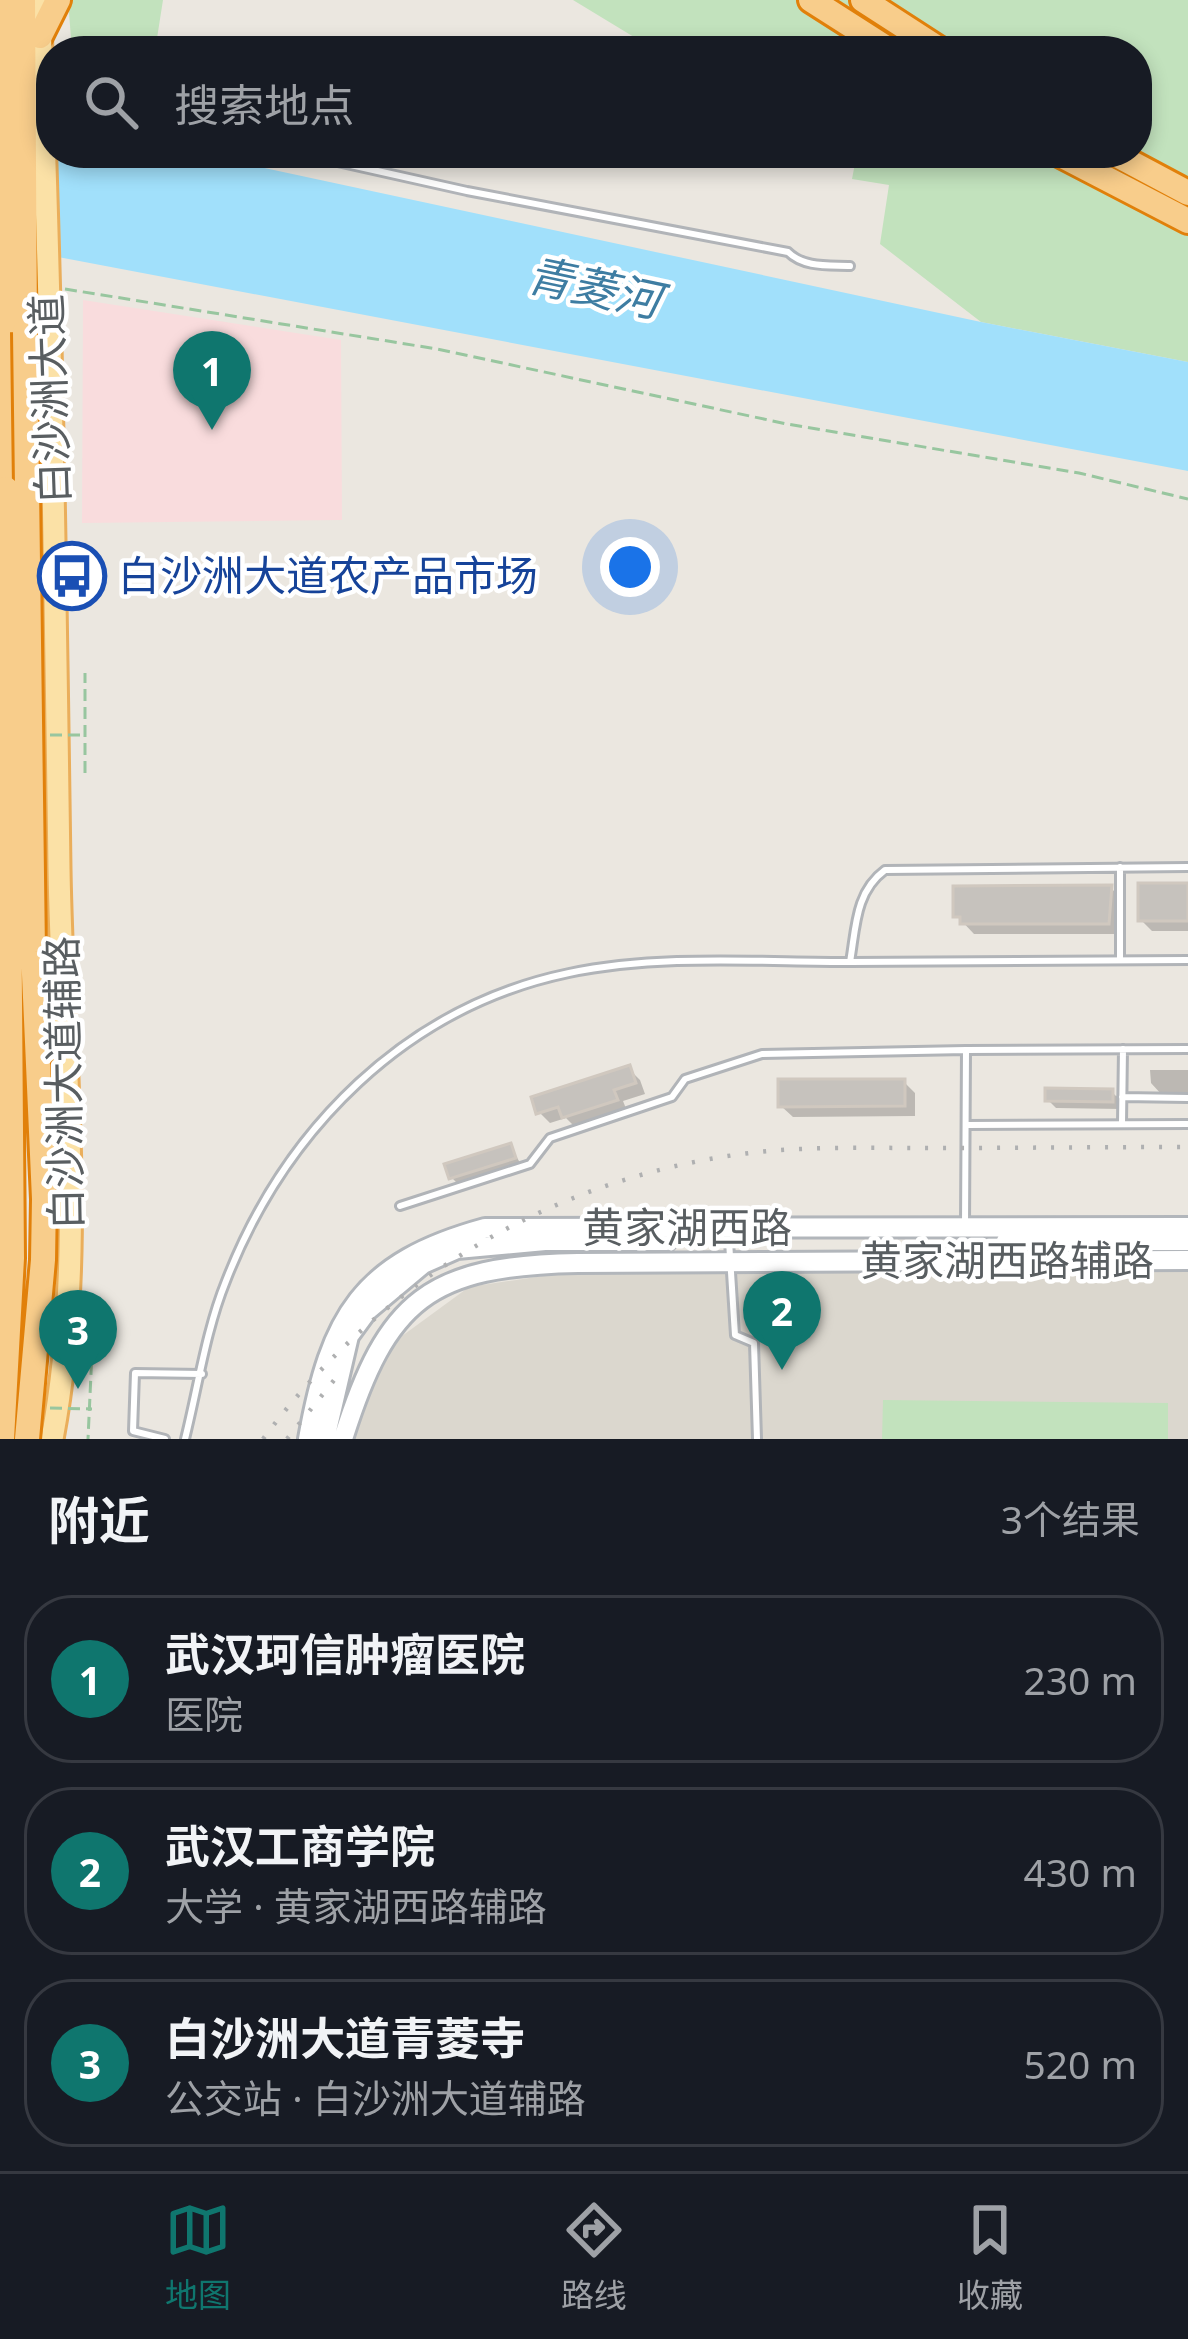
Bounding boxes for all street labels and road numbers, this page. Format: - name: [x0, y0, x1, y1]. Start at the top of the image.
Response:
- street label: 白沙洲大道: [16, 293, 81, 505]
- street label: 白沙洲大道辅路: [31, 936, 94, 1231]
- street label: 黄家湖西路: [582, 1198, 792, 1255]
- street label: 黄家湖西路辅路: [860, 1231, 1154, 1288]

